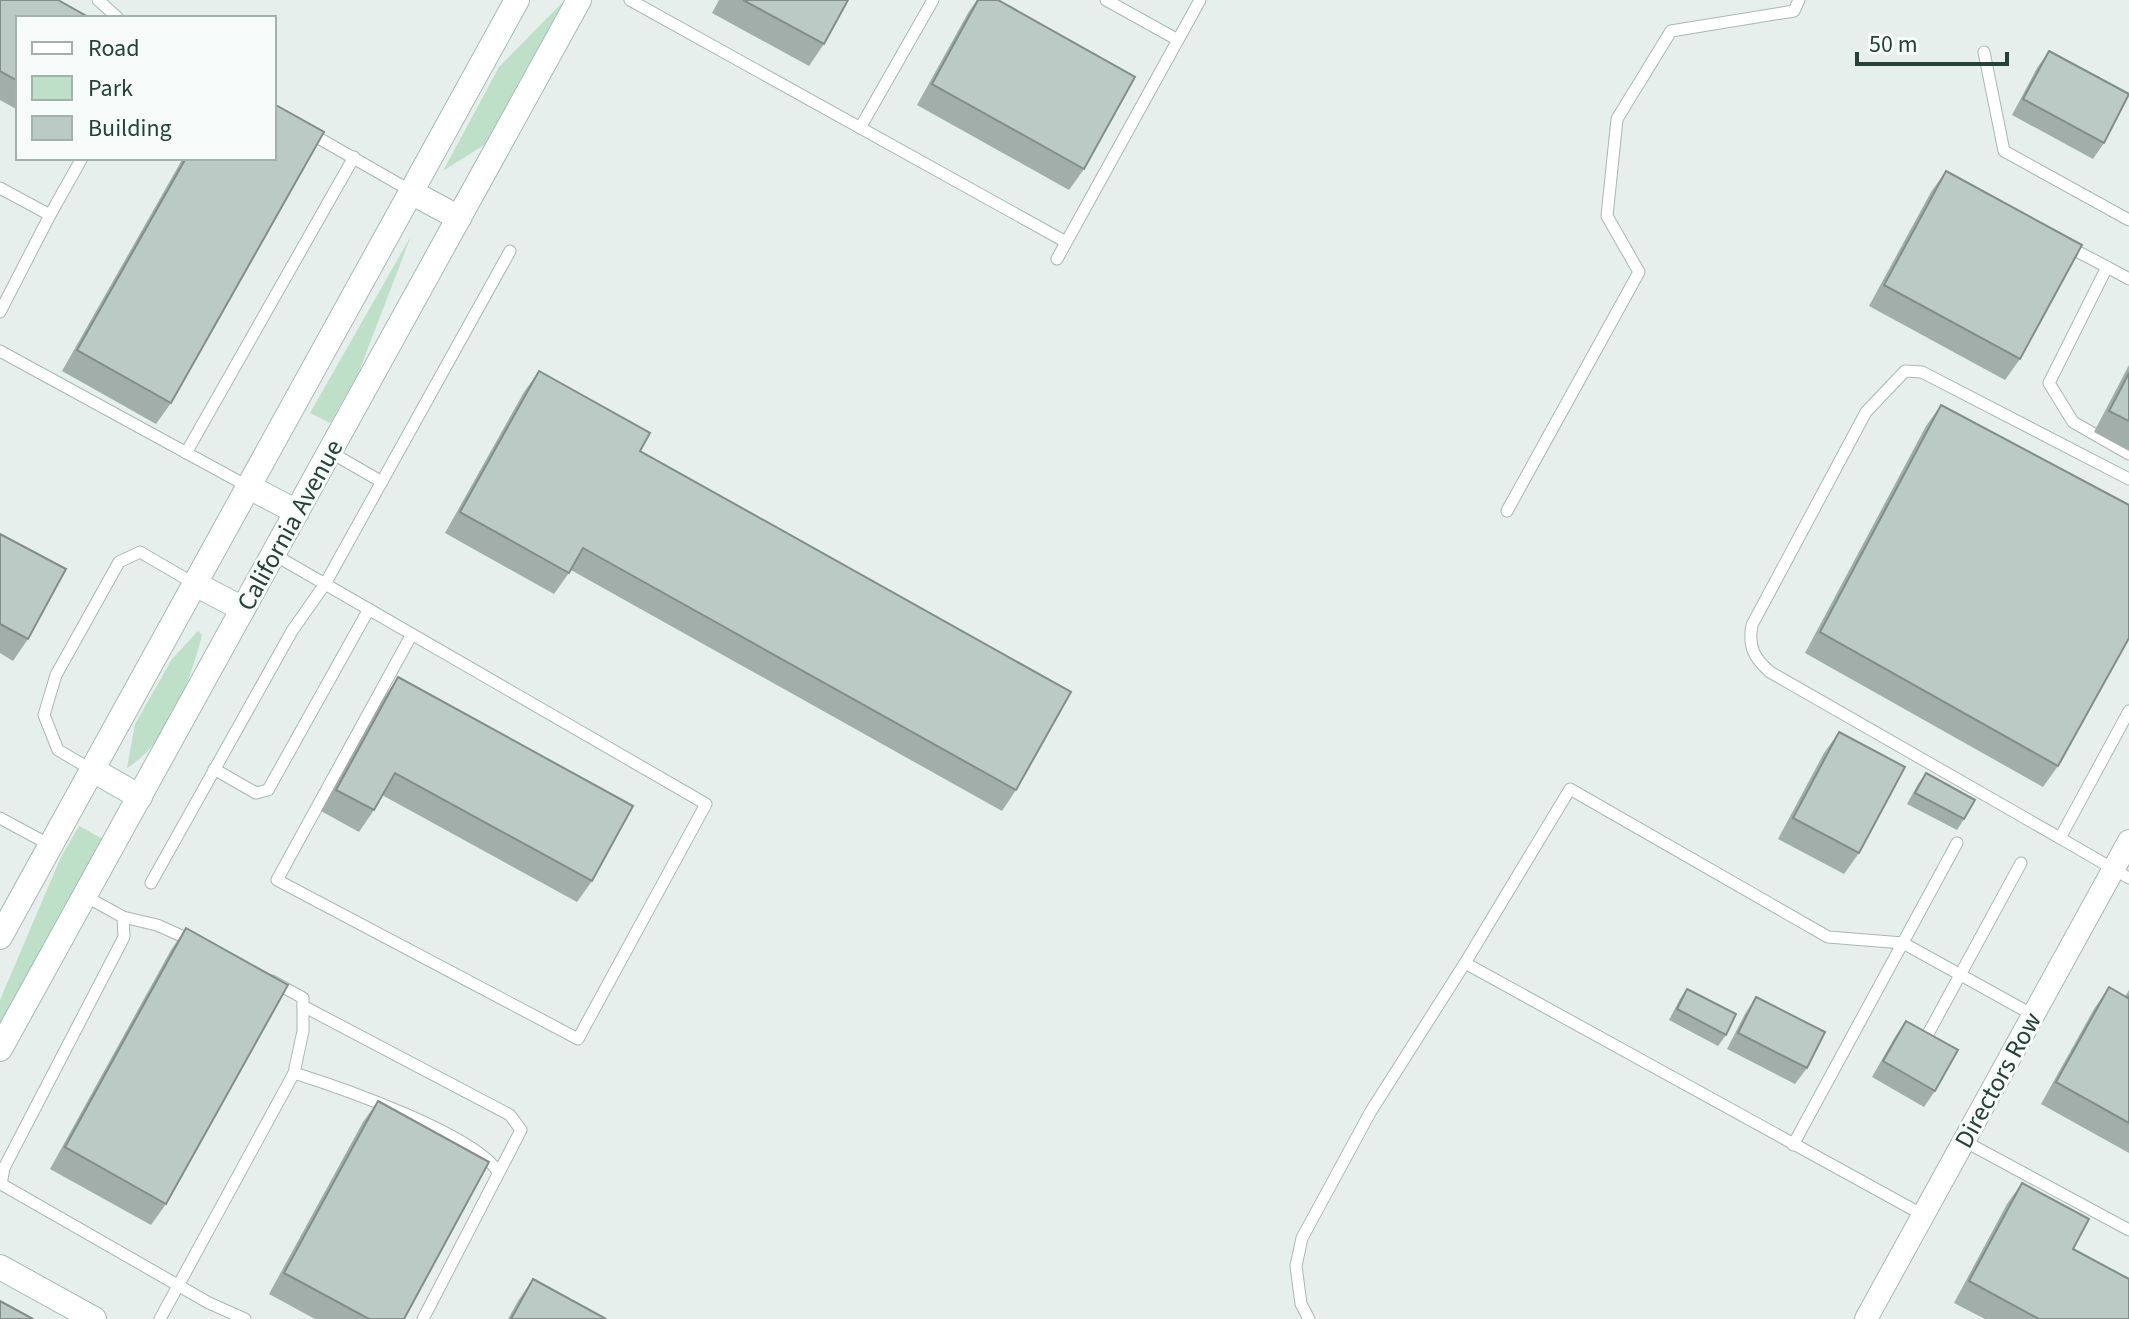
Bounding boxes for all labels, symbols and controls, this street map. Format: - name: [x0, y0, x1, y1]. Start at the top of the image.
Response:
- legend: [16, 16, 276, 160]
- scale bar: [1857, 16, 2007, 66]
- text: 50 m: [1869, 27, 1918, 62]
- text: Road: [88, 31, 140, 66]
- text: Park: [88, 71, 133, 106]
- text: Building: [88, 111, 172, 146]
- street label: California Avenue: [228, 433, 352, 617]
- street label: Directors Row: [1945, 1005, 2051, 1155]

